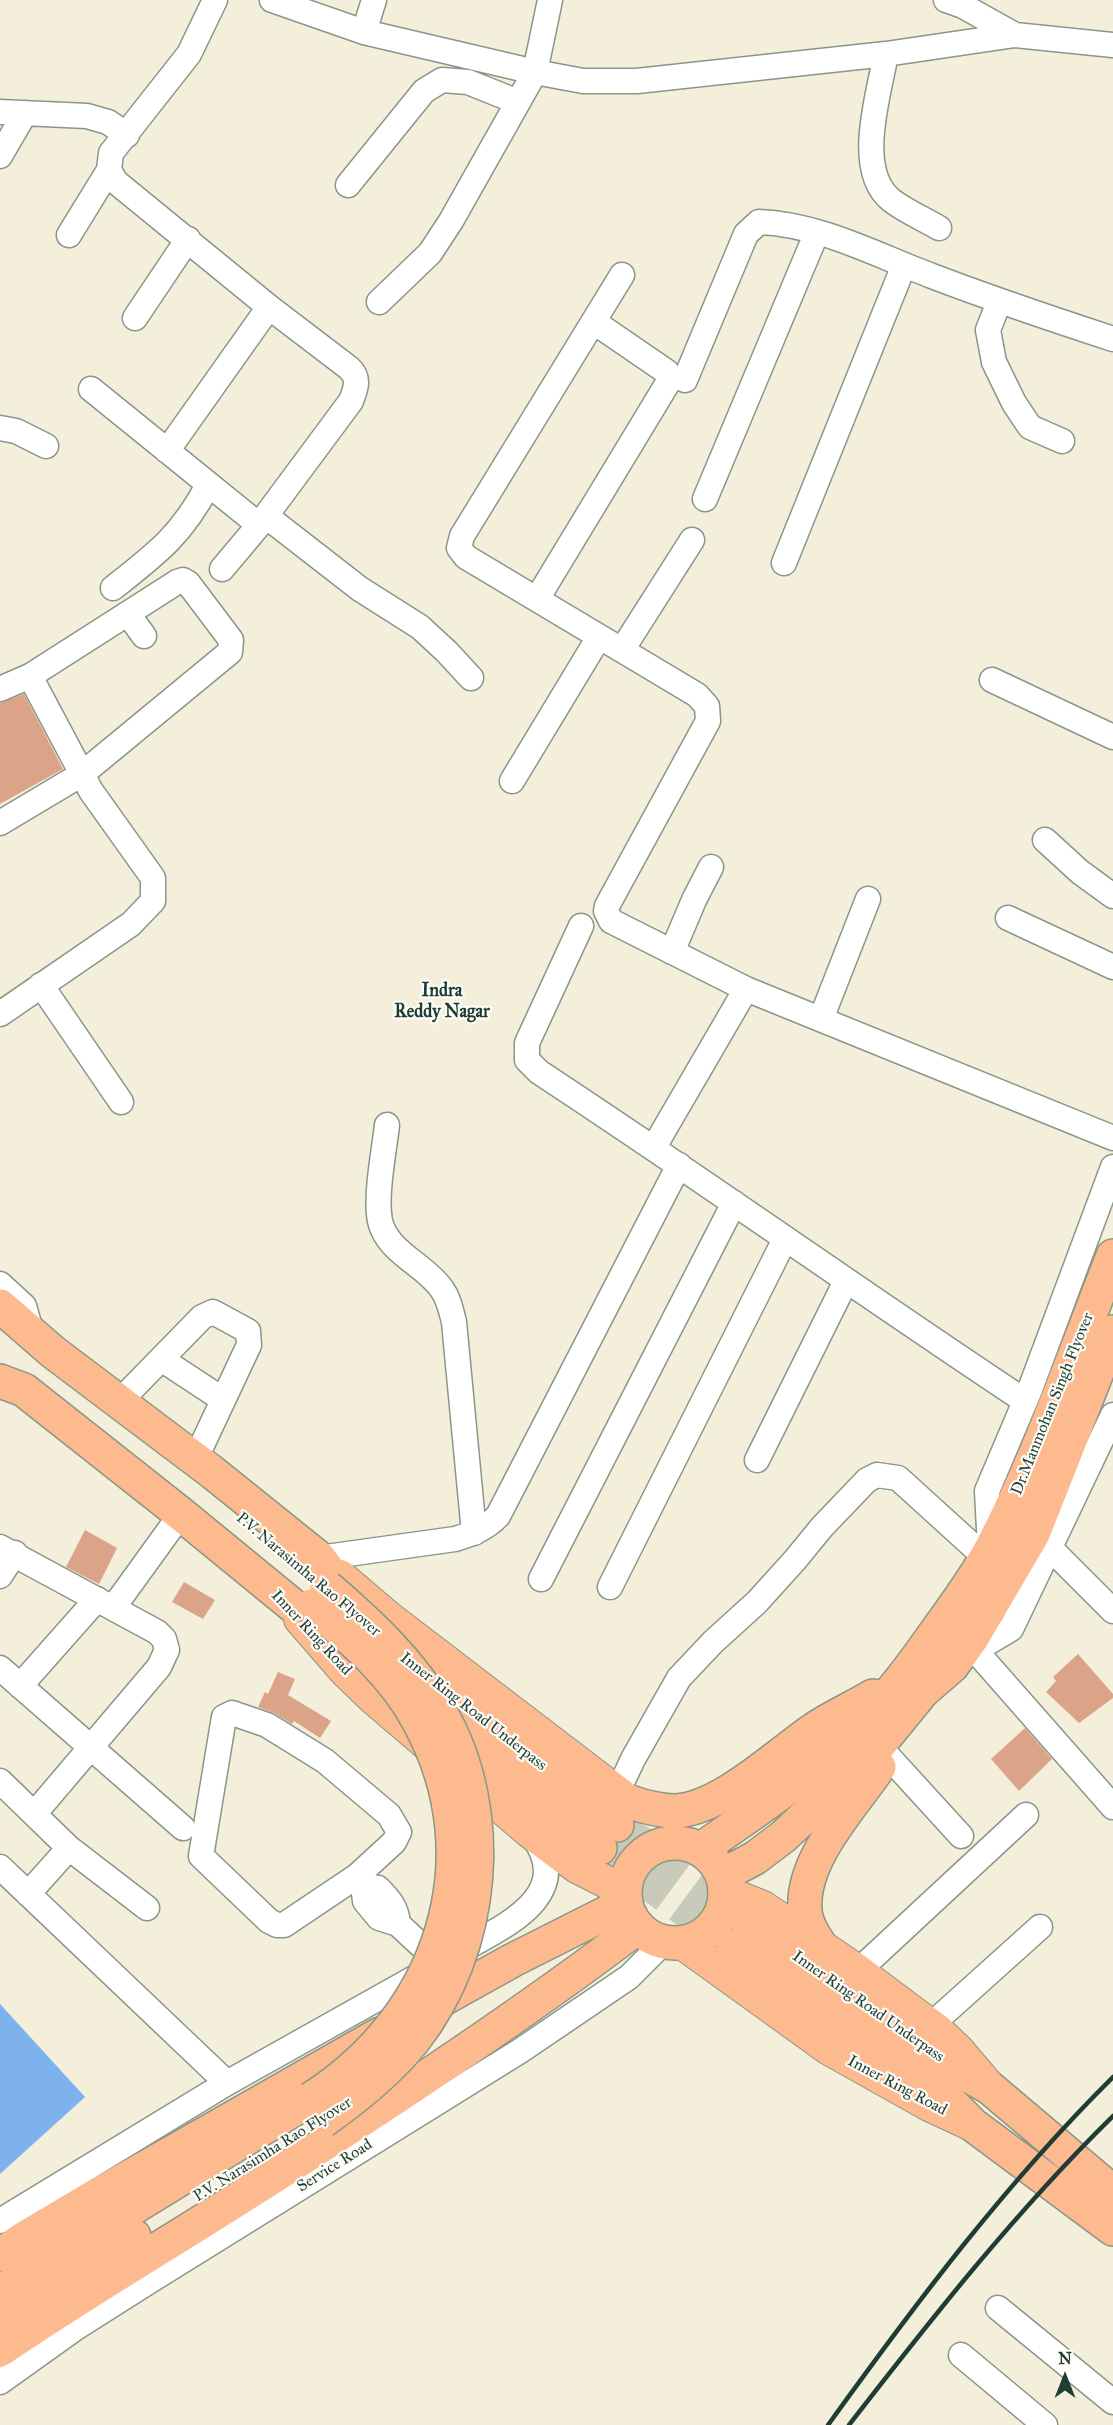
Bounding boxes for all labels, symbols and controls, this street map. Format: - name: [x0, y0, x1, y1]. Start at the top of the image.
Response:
- district label: Indra Reddy Nagar: [394, 981, 490, 1024]
- street label: Dr.Manmohan Singh Flyover: [1008, 1310, 1098, 1498]
- street label: P.V. Narasimha Rao Flyover: [232, 1509, 384, 1641]
- street label: Inner Ring Road: [267, 1586, 355, 1680]
- street label: Inner Ring Road Underpass: [396, 1649, 550, 1775]
- street label: Inner Ring Road Underpass: [788, 1947, 948, 2067]
- street label: Inner Ring Road: [844, 2052, 950, 2120]
- street label: P.V. Narasimha Rao Flyover: [190, 2093, 356, 2207]
- street label: Service Road: [294, 2135, 376, 2197]
- north arrow: [1035, 2347, 1095, 2407]
- text: N: [1058, 2349, 1072, 2368]

